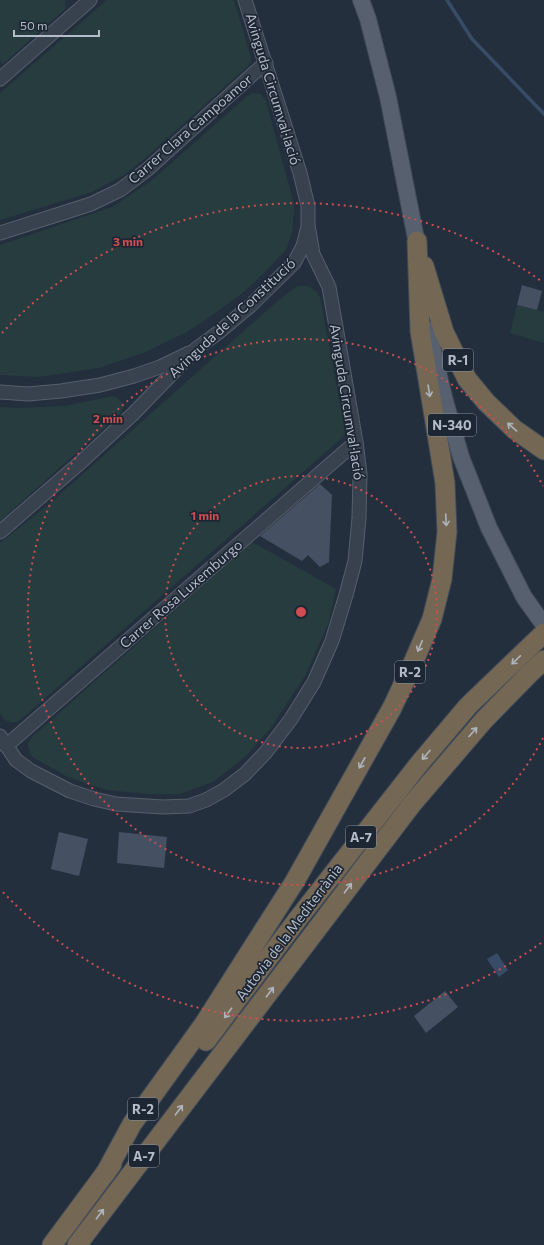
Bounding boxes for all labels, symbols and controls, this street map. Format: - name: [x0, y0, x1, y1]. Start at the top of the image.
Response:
- street label: Avinguda Circumval·lació: [242, 11, 305, 167]
- scale bar: [14, 12, 99, 38]
- text: 50 m: [20, 18, 48, 32]
- street label: Carrer Clara Campoamor: [124, 70, 255, 187]
- text: 3 min: [113, 234, 143, 248]
- street label: Avinguda de la Constitució: [165, 254, 299, 381]
- street label: Avinguda Circumval·lació: [327, 323, 368, 481]
- road number: R-1: [443, 349, 473, 371]
- one-way arrow: [426, 384, 434, 397]
- text: 2 min: [93, 411, 123, 425]
- road number: N-340: [428, 414, 476, 436]
- one-way arrow: [507, 423, 517, 432]
- text: 1 min: [191, 508, 219, 522]
- one-way arrow: [443, 513, 450, 526]
- street label: Carrer Rosa Luxemburgo: [116, 536, 246, 652]
- centre of rings: [294, 605, 308, 619]
- one-way arrow: [416, 640, 424, 652]
- one-way arrow: [511, 655, 521, 665]
- road number: R-2: [395, 661, 425, 683]
- one-way arrow: [469, 727, 478, 738]
- one-way arrow: [422, 749, 431, 760]
- one-way arrow: [358, 756, 366, 768]
- road number: A-7: [346, 826, 376, 848]
- street label: Autovia de la Mediterrània: [232, 860, 345, 1003]
- one-way arrow: [344, 882, 352, 893]
- one-way arrow: [266, 986, 274, 997]
- one-way arrow: [223, 1007, 232, 1018]
- road number: R-2: [128, 1098, 158, 1120]
- one-way arrow: [175, 1105, 183, 1116]
- road number: A-7: [129, 1145, 159, 1167]
- one-way arrow: [96, 1208, 105, 1219]

